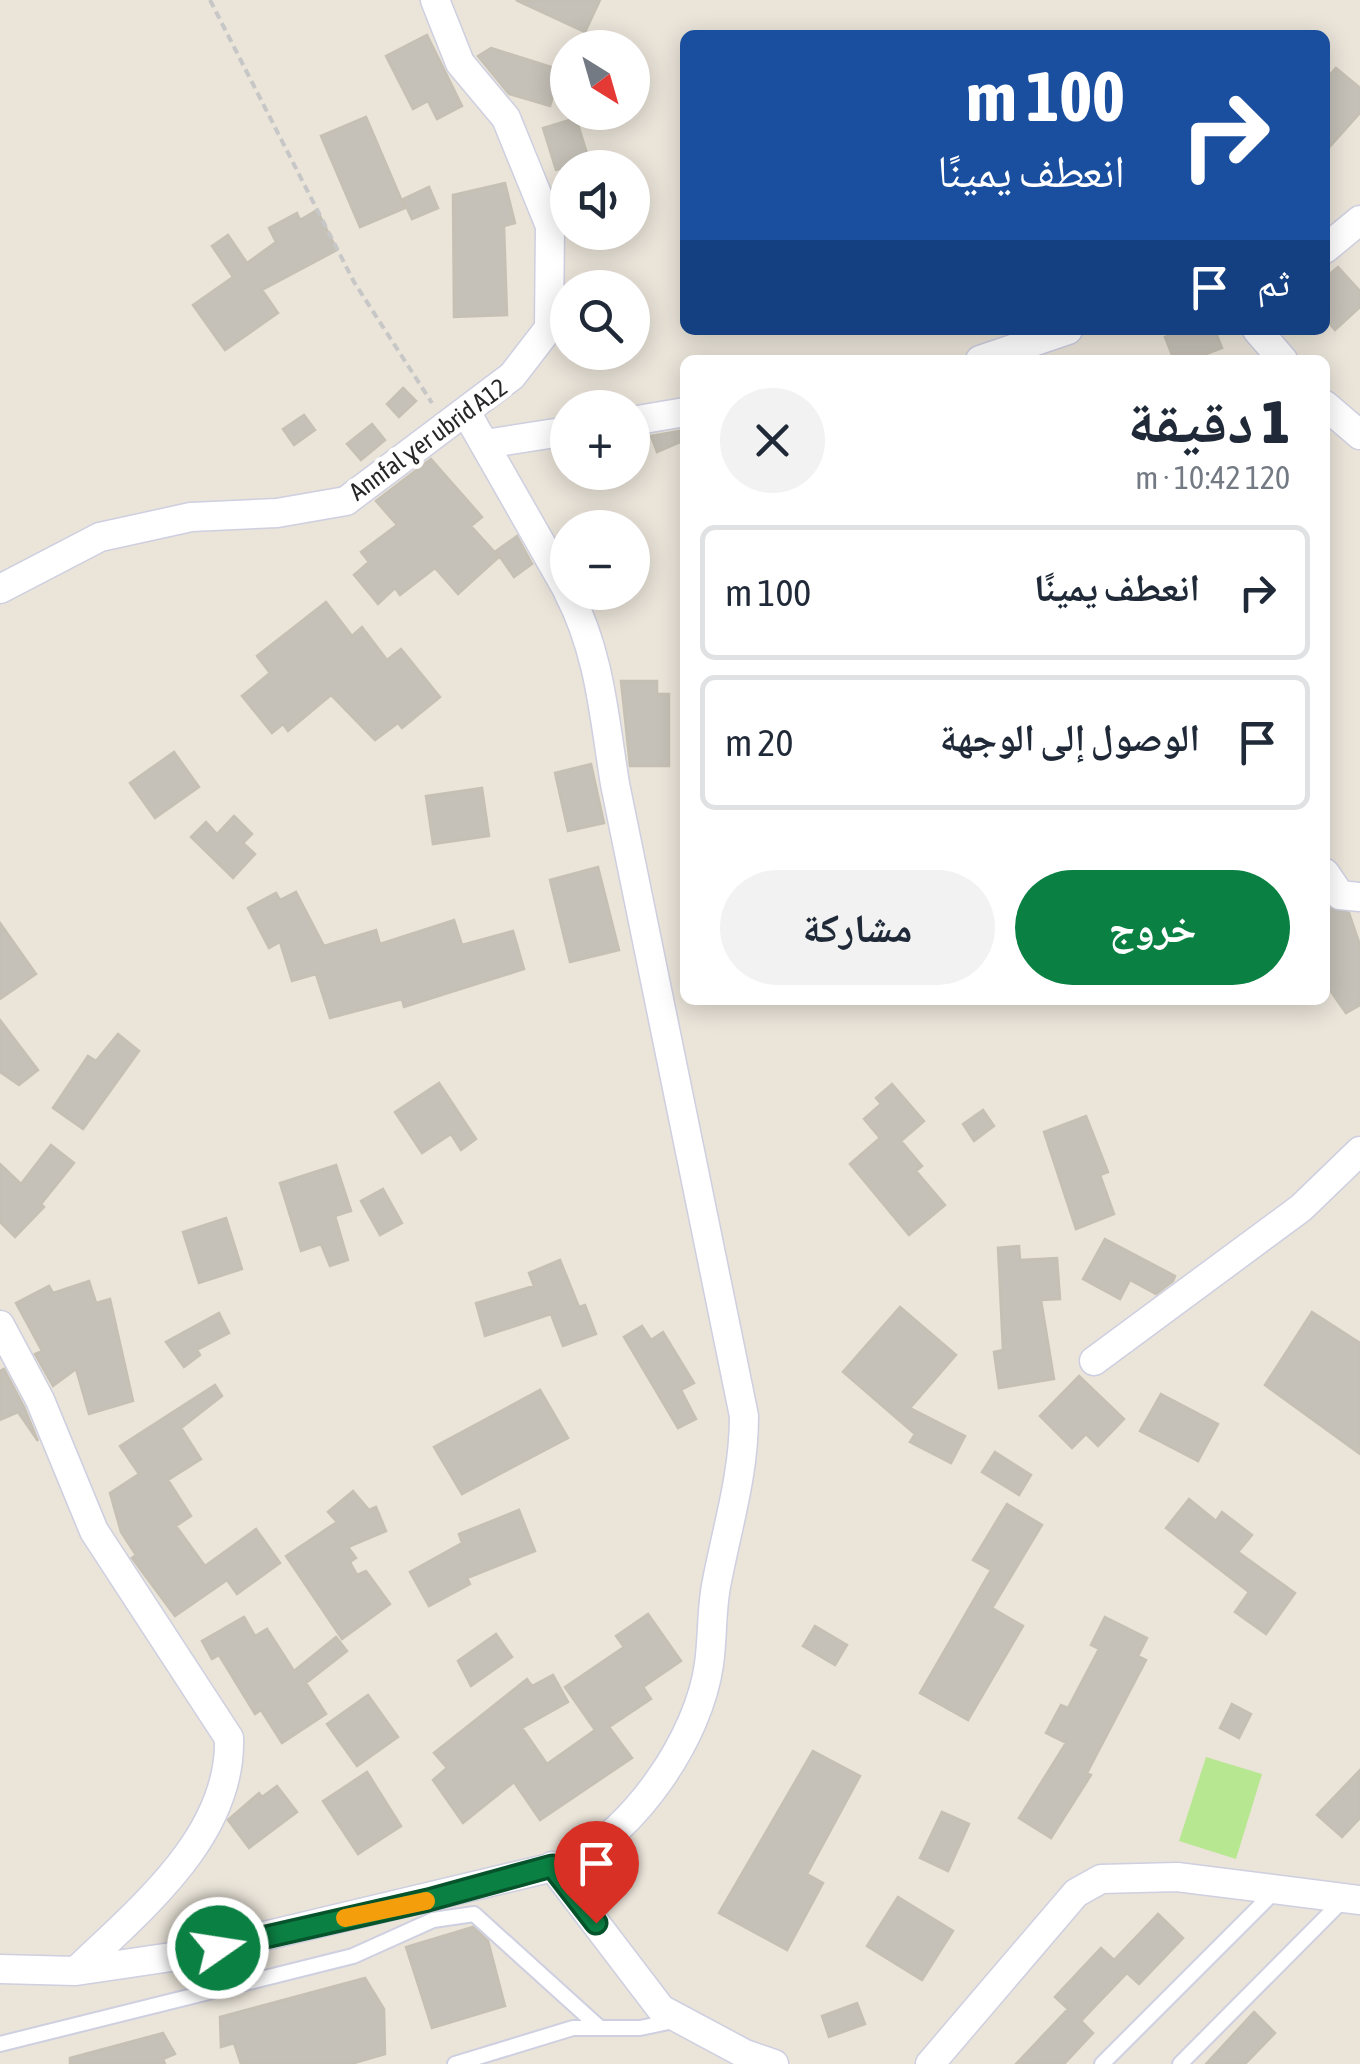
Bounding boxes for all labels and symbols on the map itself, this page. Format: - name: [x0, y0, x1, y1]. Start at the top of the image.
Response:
- north arrow: [550, 30, 650, 130]
- street label: Annfal ɣer ubrid A12: [344, 372, 512, 506]
- pin: [554, 1821, 639, 1924]
- position arrow: [166, 1896, 270, 2000]

